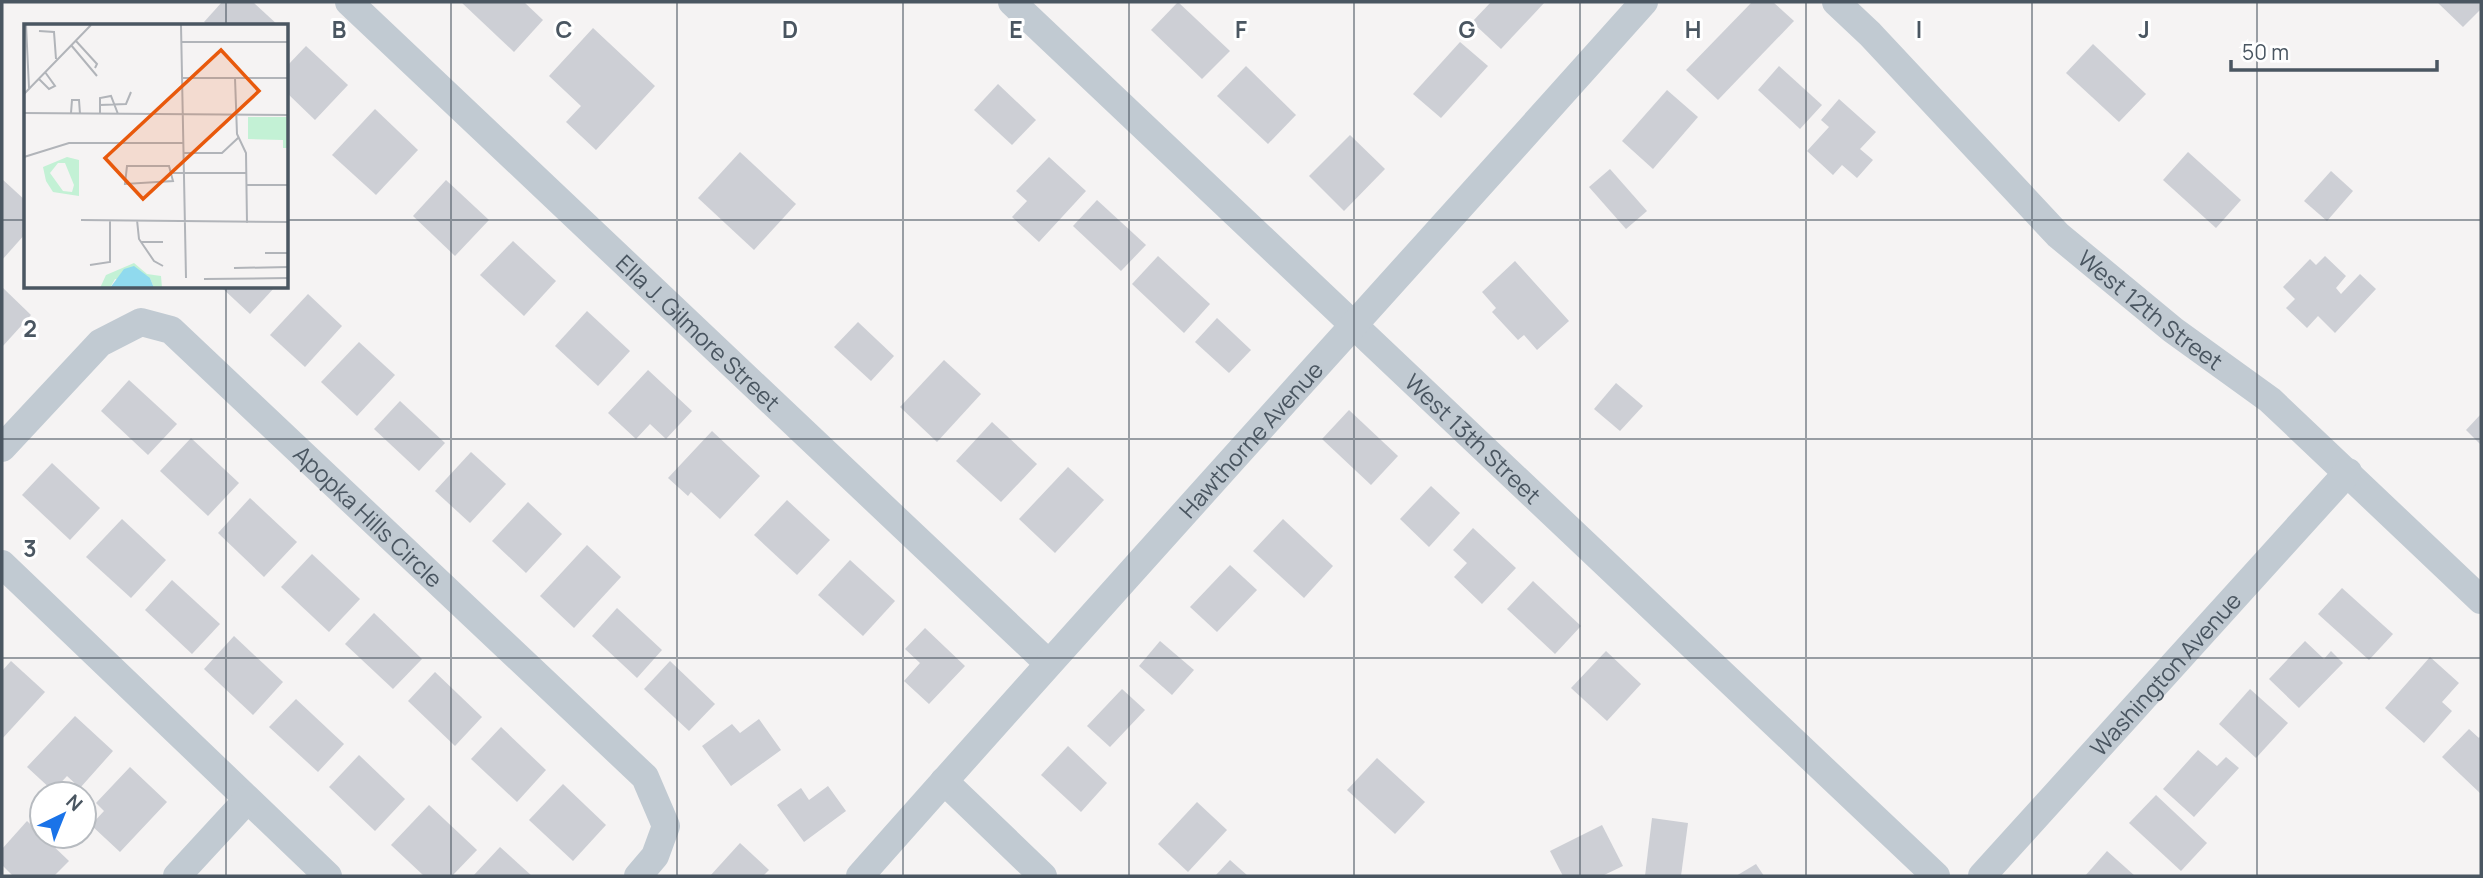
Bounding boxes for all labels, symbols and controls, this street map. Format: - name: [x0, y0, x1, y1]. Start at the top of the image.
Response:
- text: B: [332, 13, 346, 45]
- text: C: [556, 13, 573, 45]
- text: D: [782, 13, 798, 45]
- text: E: [1009, 13, 1023, 45]
- text: F: [1235, 13, 1247, 45]
- text: G: [1459, 13, 1476, 45]
- text: H: [1685, 13, 1701, 45]
- text: I: [1916, 13, 1922, 45]
- text: J: [2138, 13, 2150, 45]
- inset map: [24, 24, 289, 289]
- scale bar: [2231, 28, 2438, 72]
- text: 50 m: [2242, 38, 2289, 66]
- street label: West 12th Street: [2072, 242, 2230, 377]
- street label: Ella J. Gilmore Street: [609, 247, 788, 418]
- text: 2: [23, 312, 37, 344]
- street label: Hawthorne Avenue: [1172, 354, 1330, 525]
- street label: West 13th Street: [1398, 366, 1548, 511]
- street label: Apopka Hills Circle: [287, 438, 450, 594]
- text: 3: [23, 532, 37, 564]
- street label: Washington Avenue: [2083, 585, 2248, 763]
- north arrow: [28, 780, 98, 850]
- text: N: [61, 788, 88, 817]

